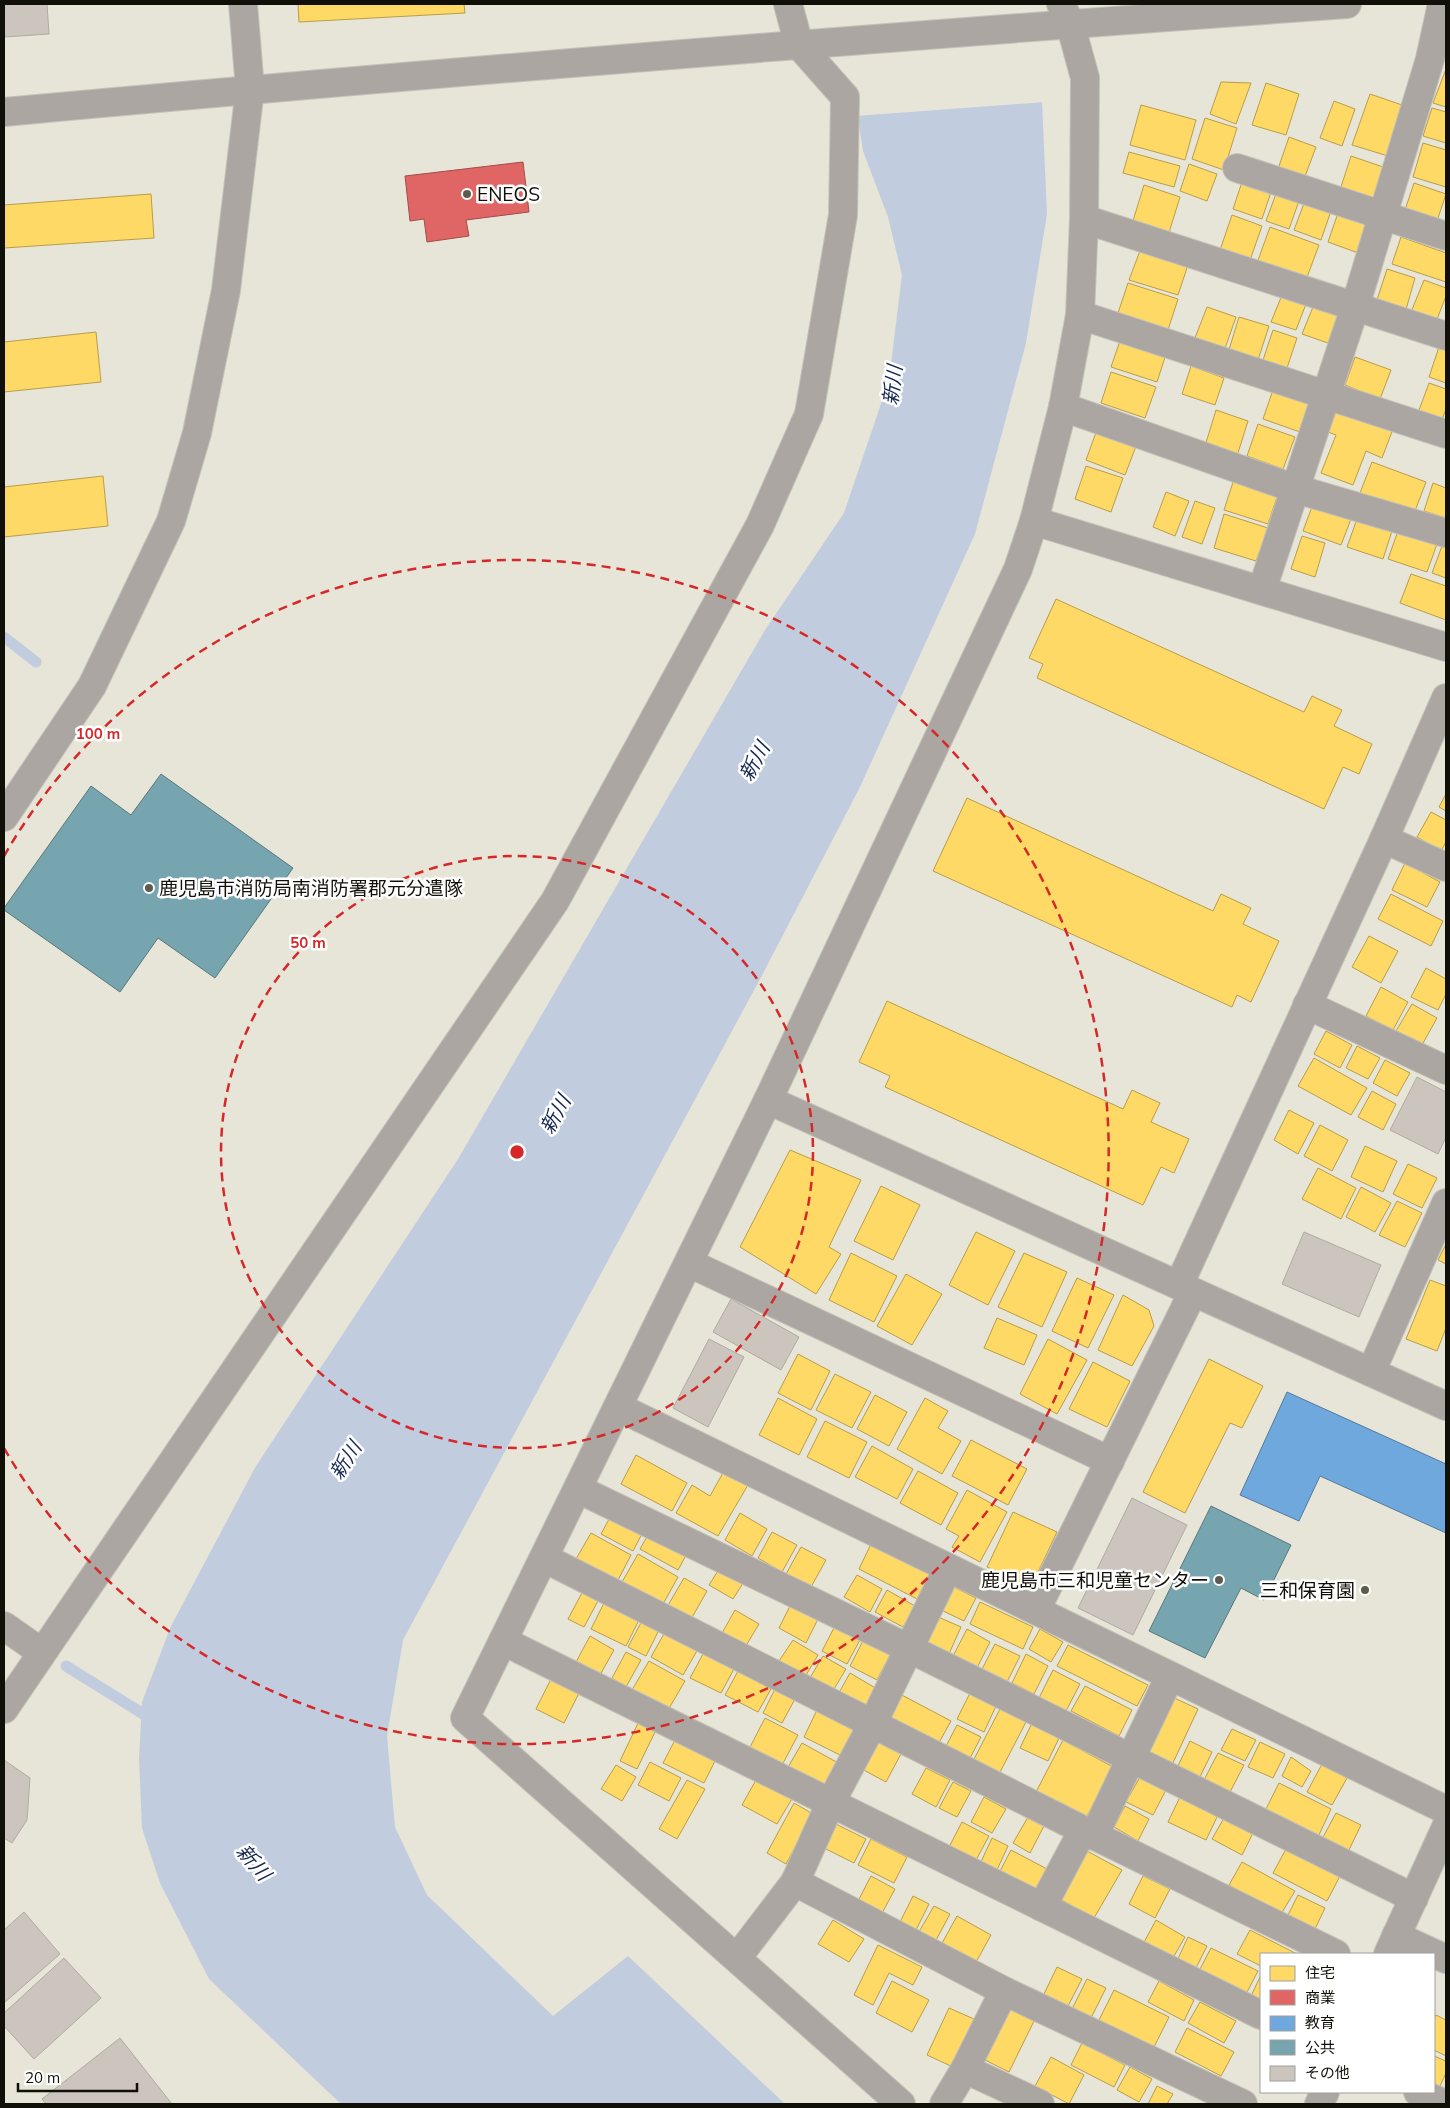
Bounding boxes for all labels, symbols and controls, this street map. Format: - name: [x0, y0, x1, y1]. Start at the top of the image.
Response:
- place label: ENEOS: [477, 182, 540, 206]
- marker: ENEOS: [461, 188, 473, 200]
- water label: 新川: [877, 362, 907, 406]
- text: 100 m: [76, 724, 120, 743]
- water label: 新川: [733, 736, 776, 785]
- place label: 鹿児島市消防局南消防署郡元分遣隊: [159, 876, 463, 900]
- marker: 鹿児島市消防局南消防署郡元分遣隊: [143, 882, 155, 894]
- text: 50 m: [290, 933, 326, 952]
- water label: 新川: [534, 1089, 577, 1138]
- centre of rings: [508, 1143, 526, 1161]
- water label: 新川: [324, 1435, 367, 1484]
- place label: 鹿児島市三和児童センター: [981, 1568, 1209, 1592]
- marker: 鹿児島市三和児童センター: [1213, 1574, 1225, 1586]
- place label: 三和保育園: [1260, 1578, 1355, 1602]
- marker: 三和保育園: [1359, 1584, 1371, 1596]
- water label: 新川: [231, 1839, 278, 1887]
- legend: [1260, 1953, 1435, 2093]
- text: 住宅: [1305, 1963, 1335, 1982]
- text: 商業: [1305, 1988, 1335, 2007]
- text: 教育: [1305, 2013, 1335, 2032]
- text: 公共: [1305, 2038, 1335, 2057]
- scale bar: [18, 2060, 136, 2092]
- text: その他: [1305, 2063, 1350, 2082]
- text: 20 m: [25, 2068, 60, 2087]

